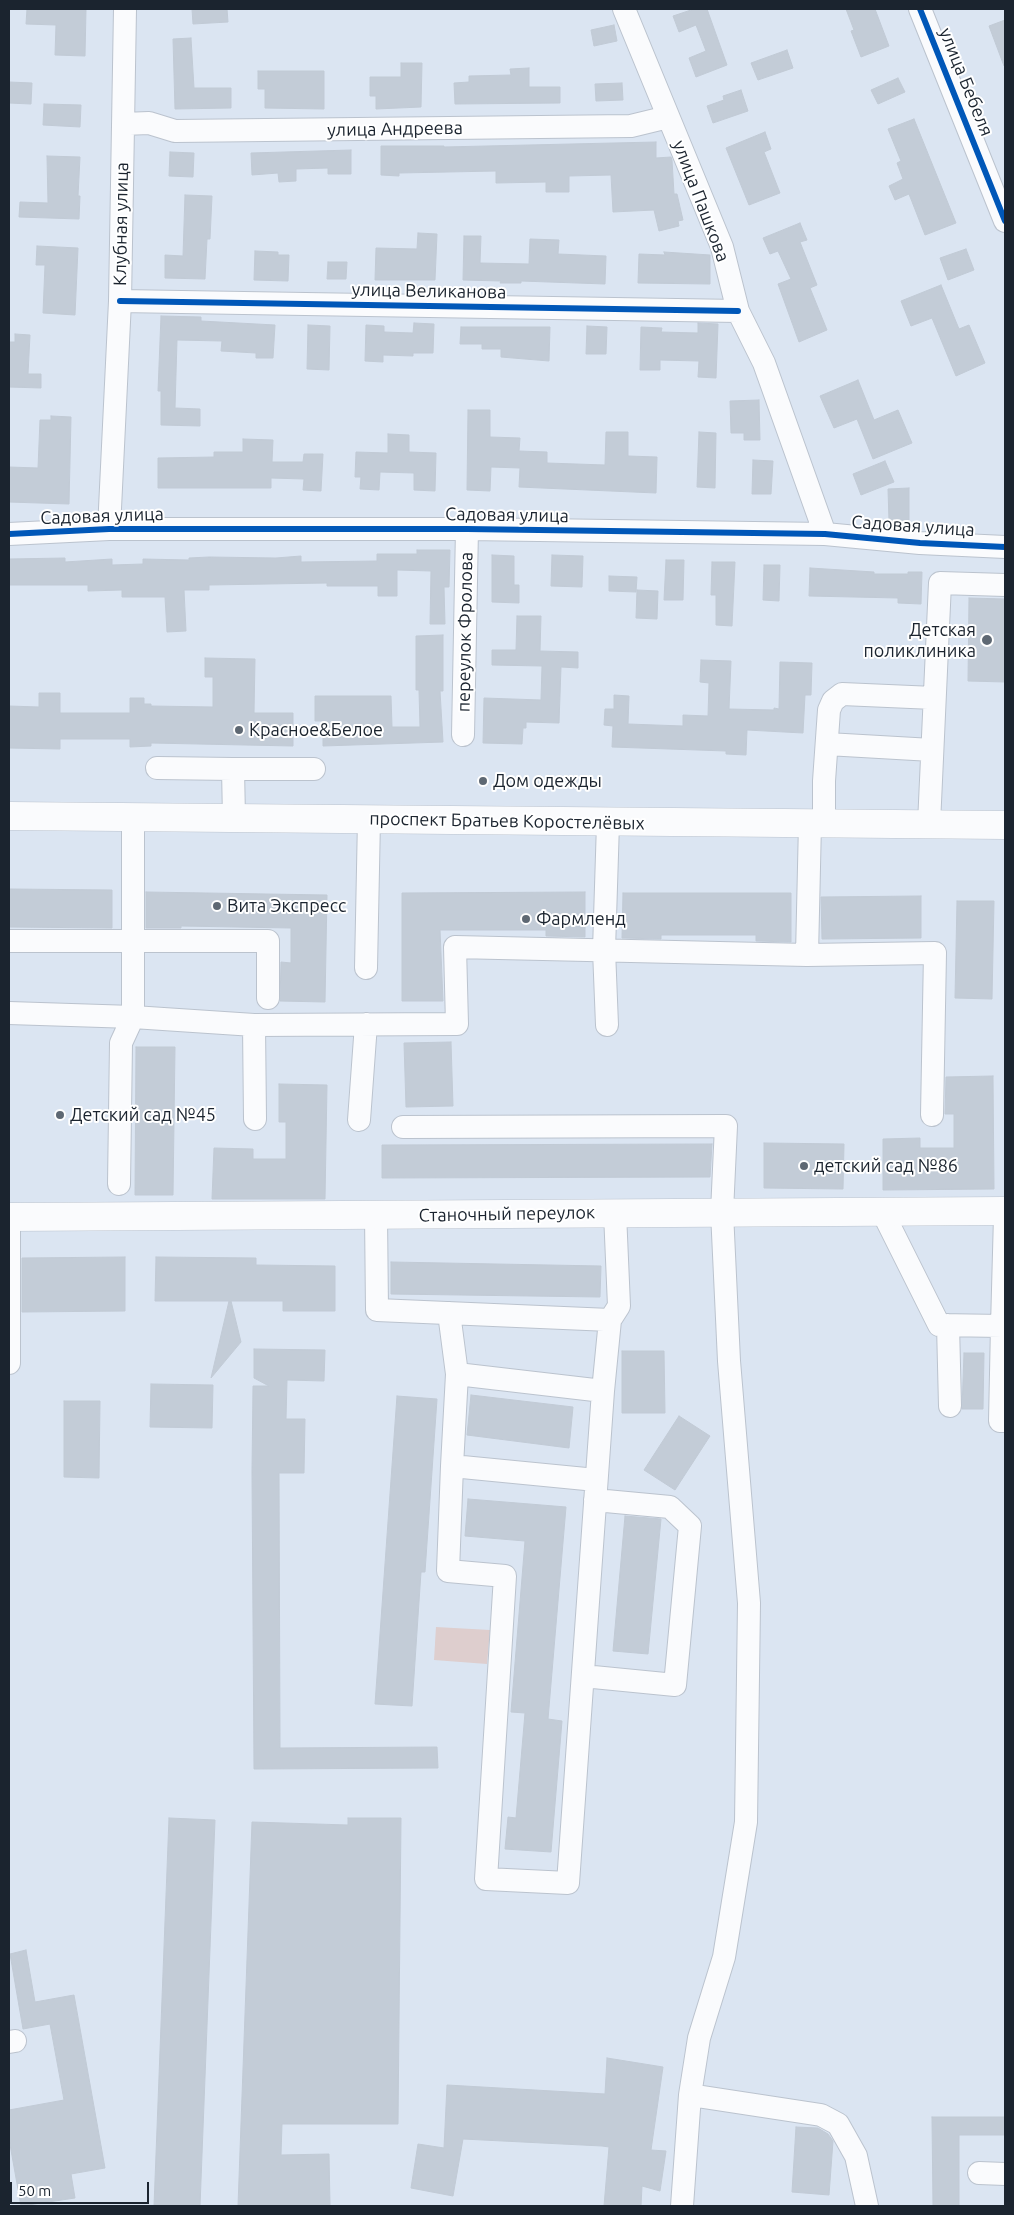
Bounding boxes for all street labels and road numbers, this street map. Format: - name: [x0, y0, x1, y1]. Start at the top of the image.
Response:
- street label: улица Бебеля: [934, 25, 998, 139]
- street label: улица Андреева: [327, 117, 463, 141]
- street label: улица Пашкова: [668, 137, 734, 265]
- street label: Клубная улица: [109, 162, 133, 286]
- street label: улица Великанова: [351, 279, 507, 303]
- street label: Садовая улица: [40, 503, 164, 529]
- street label: Садовая улица: [445, 503, 569, 527]
- street label: Садовая улица: [851, 511, 975, 541]
- street label: переулок Фролова: [453, 552, 477, 712]
- street label: проспект Братьев Коростелёвых: [369, 808, 645, 834]
- street label: Станочный переулок: [419, 1202, 595, 1226]

